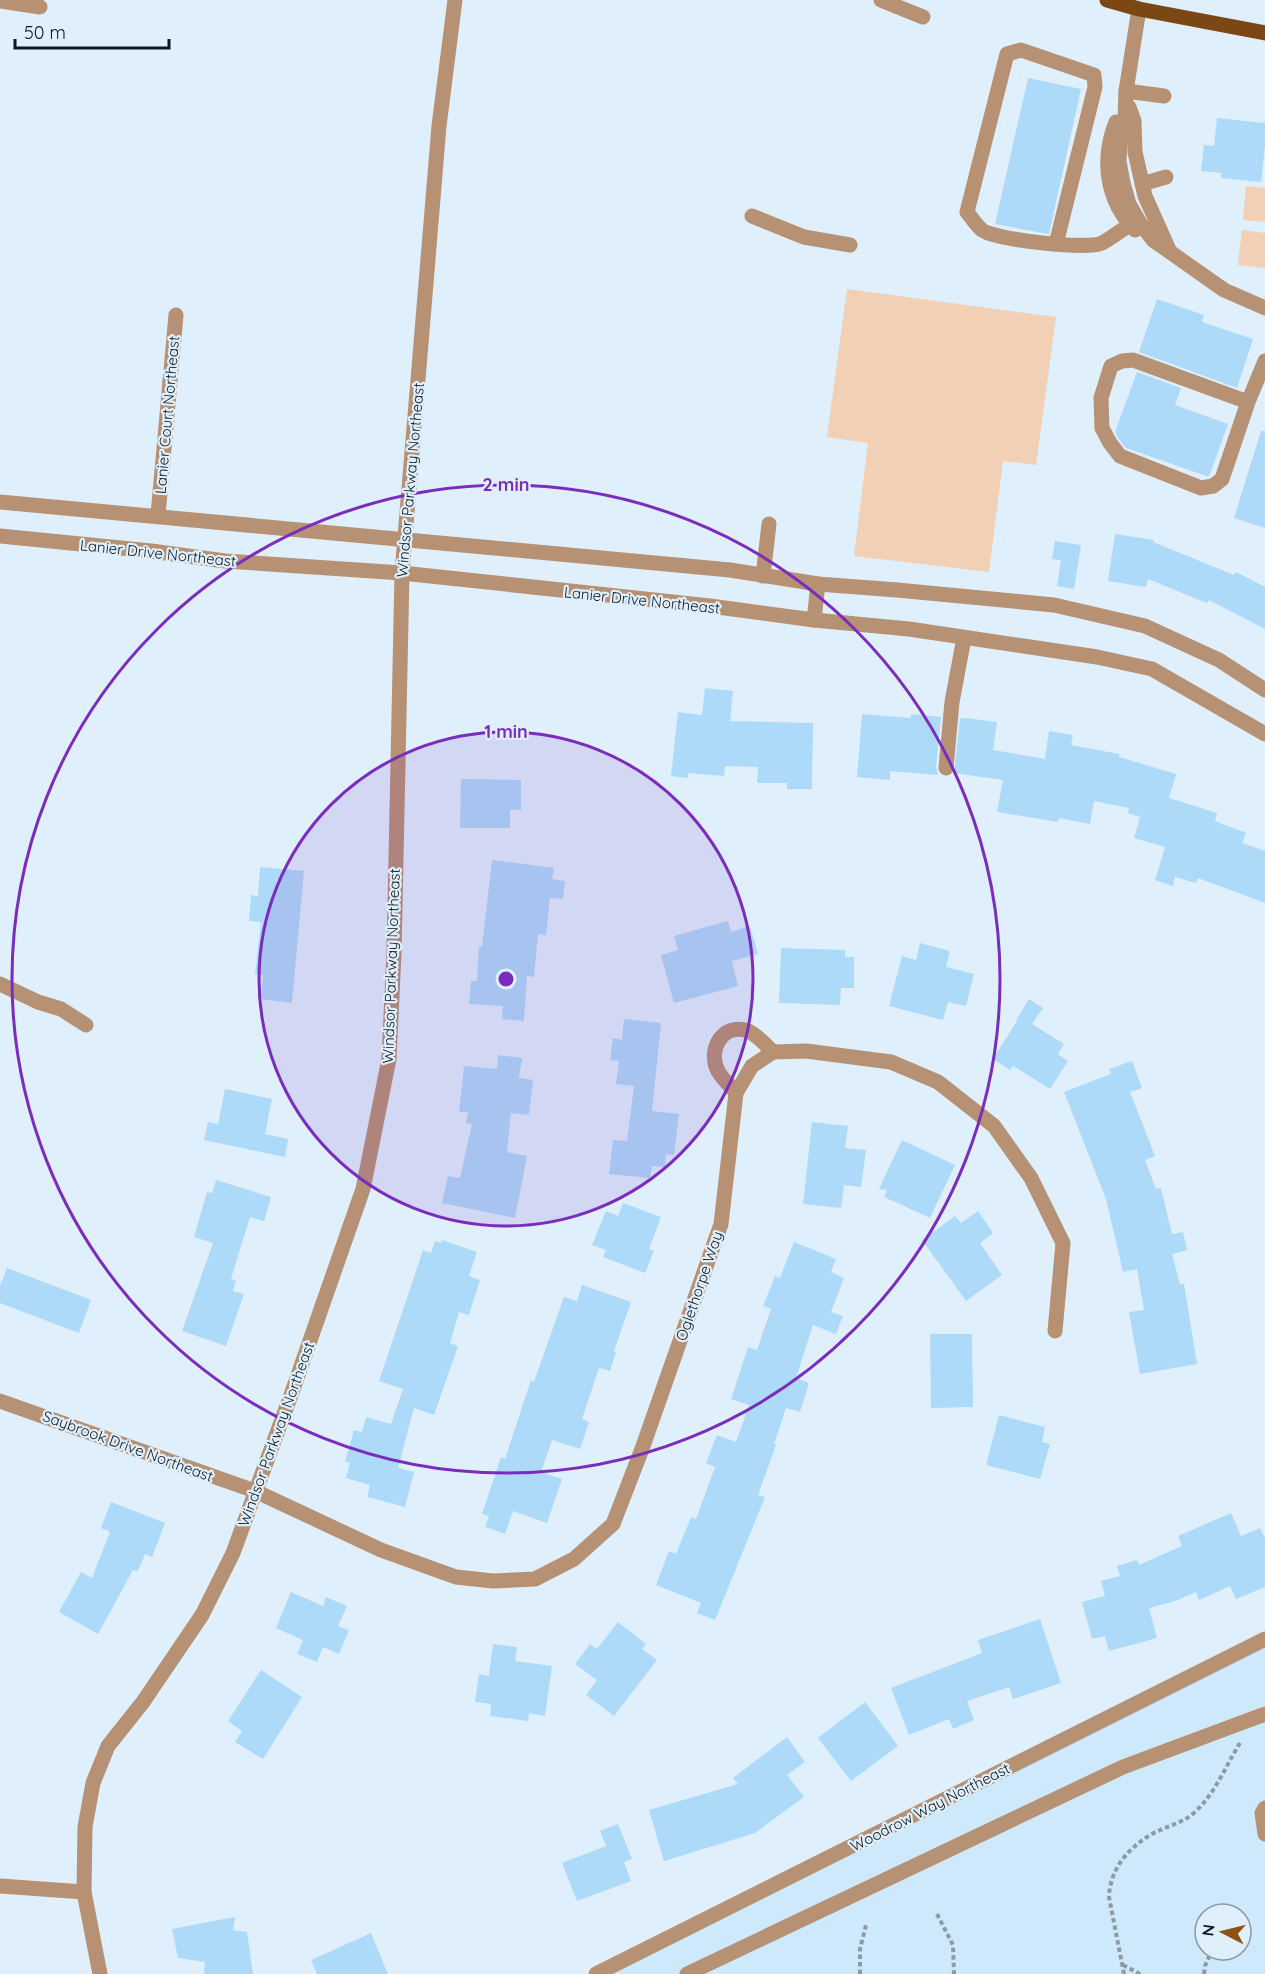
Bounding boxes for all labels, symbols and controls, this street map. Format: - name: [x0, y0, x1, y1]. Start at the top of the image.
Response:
- scale bar: [15, 12, 170, 50]
- text: 50 m: [24, 21, 66, 44]
- street label: Lanier Court Northeast: [151, 335, 183, 495]
- street label: Windsor Parkway Northeast: [392, 382, 428, 578]
- text: 2 min: [483, 473, 529, 496]
- street label: Lanier Drive Northeast: [79, 535, 237, 571]
- street label: Lanier Drive Northeast: [563, 582, 721, 618]
- text: 1 min: [484, 720, 528, 743]
- street label: Windsor Parkway Northeast: [378, 868, 404, 1064]
- centre of rings: [496, 969, 516, 989]
- street label: Oglethorpe Way: [671, 1229, 727, 1343]
- street label: Windsor Parkway Northeast: [234, 1339, 318, 1529]
- street label: Saybrook Drive Northeast: [40, 1406, 216, 1486]
- street label: Woodrow Way Northeast: [847, 1758, 1013, 1856]
- north arrow: [1193, 1902, 1253, 1962]
- text: N: [1197, 1923, 1219, 1937]

